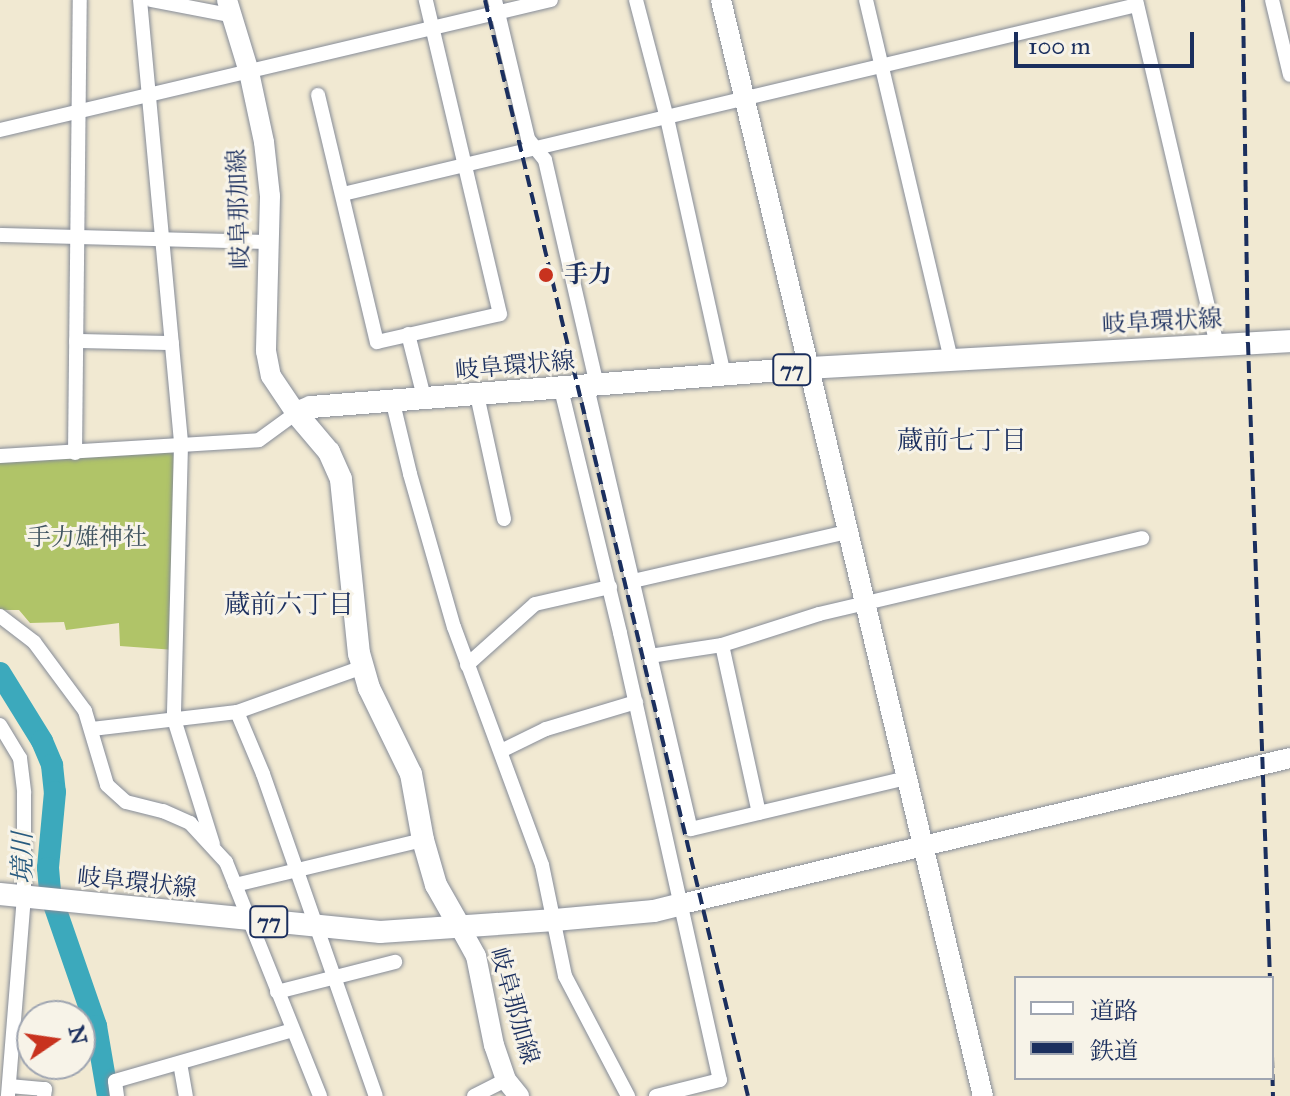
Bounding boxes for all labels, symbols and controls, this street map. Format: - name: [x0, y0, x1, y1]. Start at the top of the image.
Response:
- scale bar: [1018, 16, 1198, 66]
- text: 100 m: [1028, 31, 1091, 61]
- street label: 岐阜那加線: [223, 149, 255, 269]
- place label: 手力: [564, 261, 612, 289]
- marker: 手力: [535, 264, 557, 286]
- street label: 岐阜環状線: [1101, 304, 1223, 340]
- street label: 岐阜環状線: [454, 346, 576, 386]
- road number: 77: [772, 352, 812, 388]
- district label: 蔵前七丁目: [897, 425, 1027, 457]
- park label: 手力雄神社: [27, 524, 147, 552]
- district label: 蔵前六丁目: [224, 589, 354, 621]
- water label: 境川: [7, 832, 39, 884]
- street label: 岐阜環状線: [76, 862, 198, 904]
- road number: 77: [249, 904, 289, 940]
- street label: 岐阜那加線: [484, 944, 544, 1068]
- legend: [1014, 976, 1274, 1080]
- text: 道路: [1090, 996, 1138, 1026]
- north arrow: [16, 1000, 96, 1080]
- text: N: [63, 1023, 93, 1047]
- text: 鉄道: [1090, 1036, 1138, 1066]

